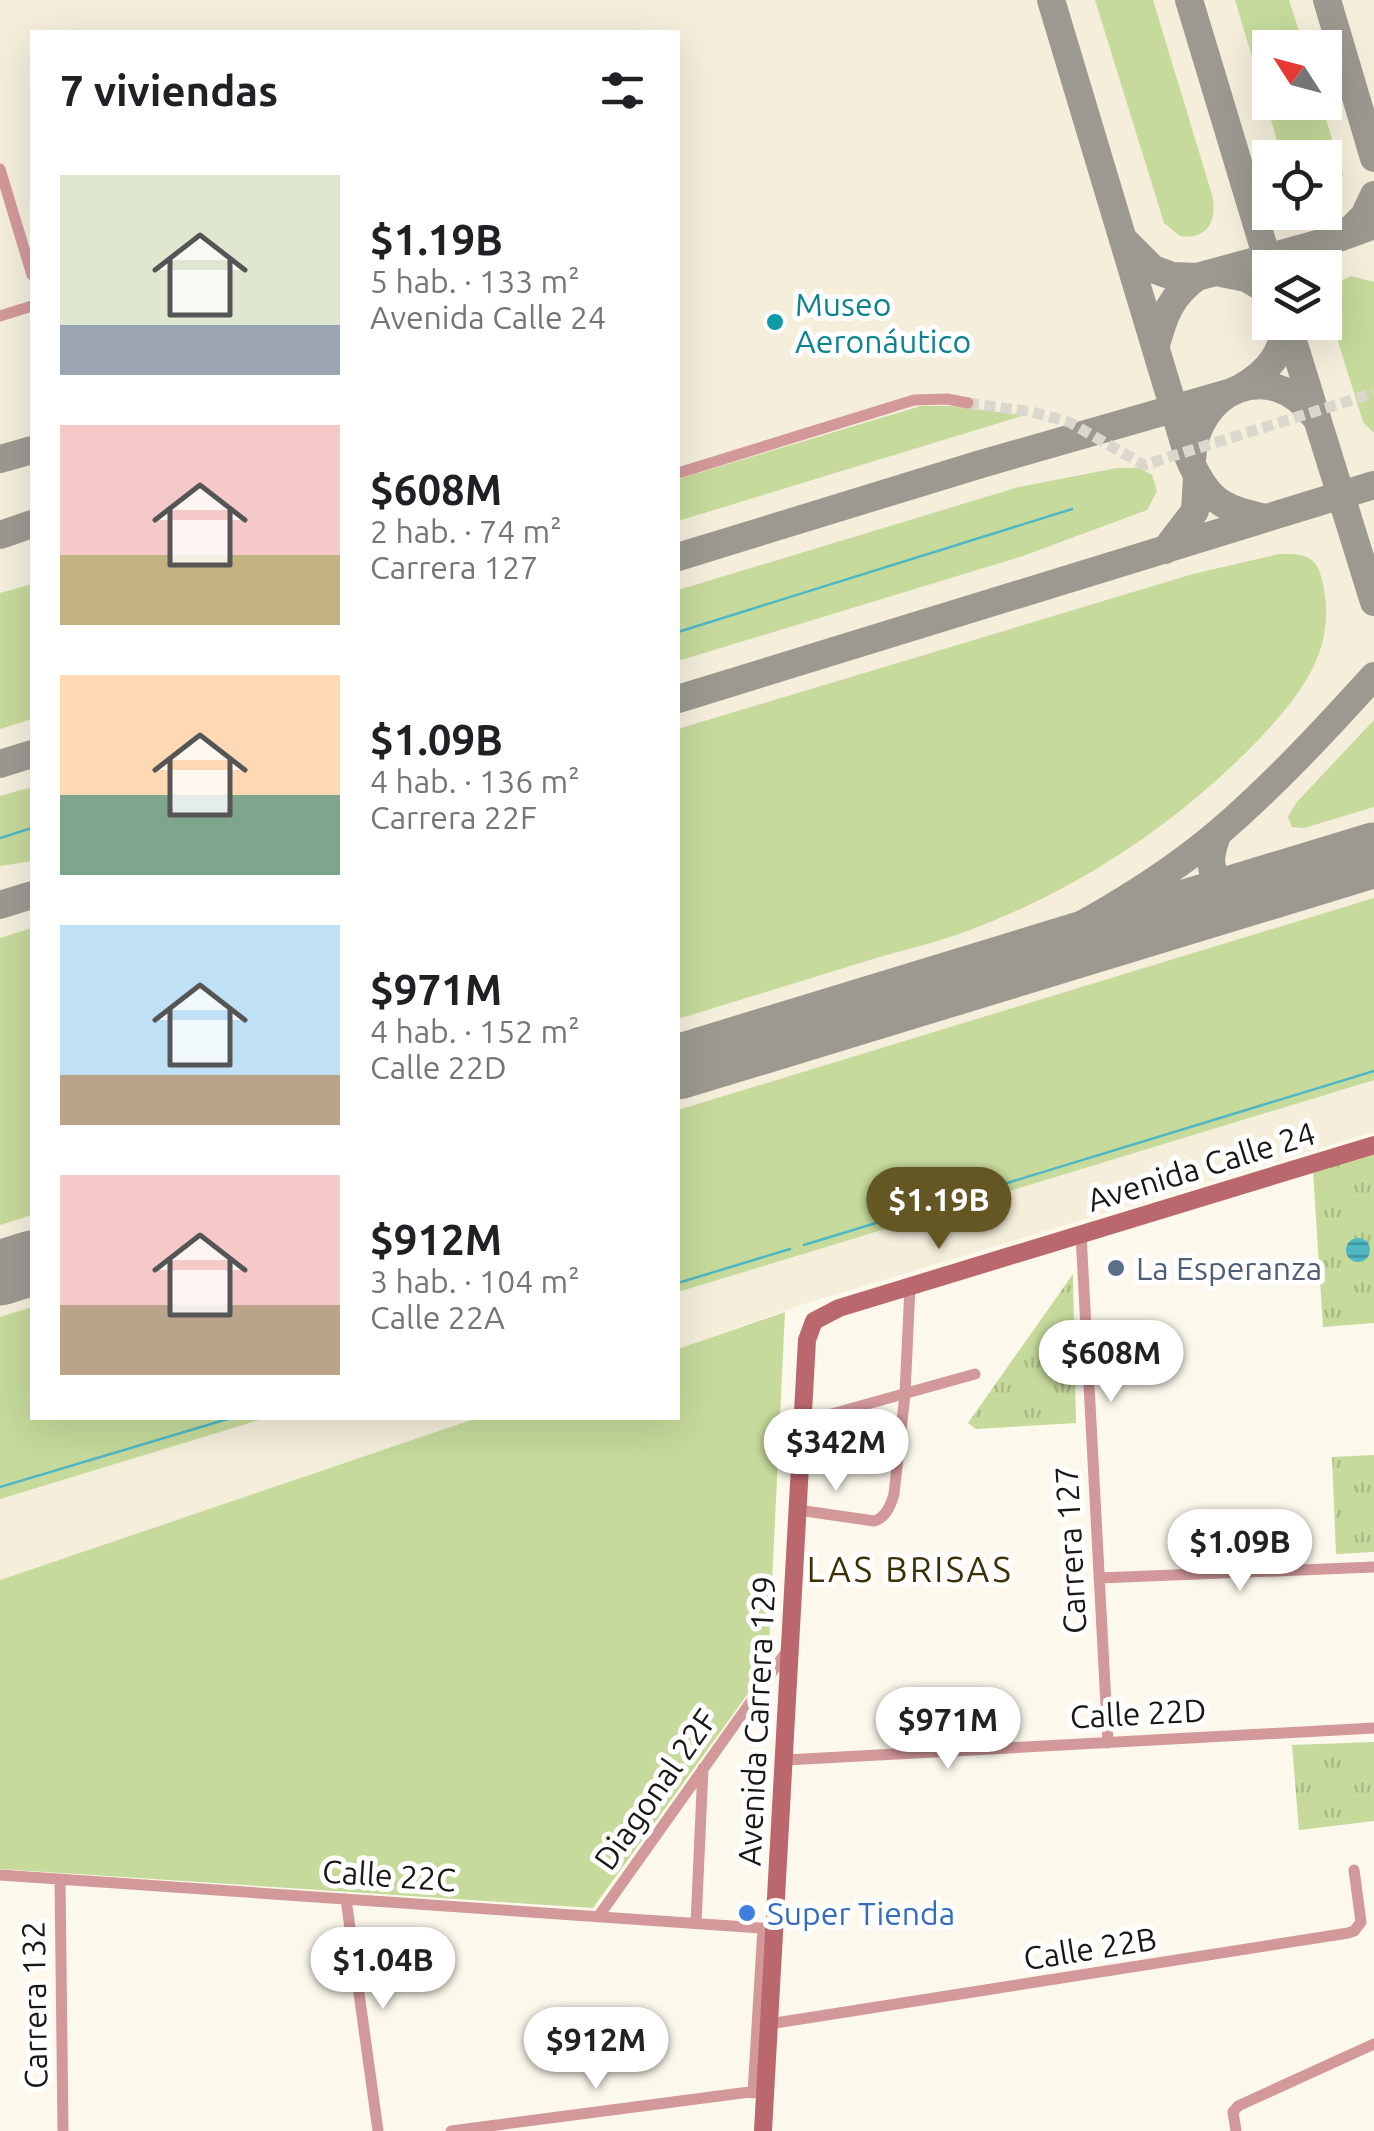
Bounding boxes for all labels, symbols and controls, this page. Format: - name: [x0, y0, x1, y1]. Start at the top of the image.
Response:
- north arrow: [1252, 30, 1342, 120]
- map controls: [1252, 30, 1342, 340]
- icon: filters: [595, 63, 650, 118]
- text: 7 viviendas: [60, 67, 278, 114]
- button: locate: [1252, 140, 1342, 230]
- icon: home: [140, 215, 260, 335]
- text: $1.19B: [370, 216, 503, 263]
- button: layers: [1252, 250, 1342, 340]
- text: 5 hab. · 133 m²: [370, 263, 580, 299]
- place label: Museo Aeronáutico: [795, 286, 971, 359]
- text: Avenida Calle 24: [370, 299, 606, 335]
- marker: Museo Aeronáutico: [764, 311, 786, 333]
- icon: home: [140, 465, 260, 585]
- text: $608M: [370, 466, 502, 513]
- text: 2 hab. · 74 m²: [370, 513, 562, 549]
- text: Carrera 127: [370, 549, 538, 585]
- icon: home: [140, 715, 260, 835]
- text: $1.09B: [370, 716, 503, 763]
- text: 4 hab. · 136 m²: [370, 763, 580, 799]
- text: Carrera 22F: [370, 799, 537, 835]
- icon: home: [140, 965, 260, 1085]
- text: $971M: [370, 966, 502, 1013]
- text: 4 hab. · 152 m²: [370, 1013, 580, 1049]
- text: Calle 22D: [370, 1049, 507, 1085]
- street label: Avenida Calle 24: [1083, 1114, 1319, 1218]
- pin: $1.19B: [858, 1167, 1020, 1252]
- text: $1.19B: [888, 1181, 990, 1217]
- icon: home: [140, 1215, 260, 1335]
- text: $912M: [370, 1216, 502, 1263]
- place label: La Esperanza: [1136, 1250, 1322, 1286]
- marker: La Esperanza: [1105, 1257, 1127, 1279]
- text: 3 hab. · 104 m²: [370, 1263, 580, 1299]
- text: Calle 22A: [370, 1299, 505, 1335]
- pin: $608M: [1041, 1320, 1181, 1405]
- text: $608M: [1061, 1334, 1161, 1370]
- pin: $342M: [766, 1409, 906, 1494]
- text: $342M: [786, 1423, 886, 1459]
- street label: Carrera 127: [1048, 1465, 1092, 1635]
- pin: $1.09B: [1159, 1509, 1321, 1594]
- text: $1.09B: [1189, 1523, 1291, 1559]
- district label: LAS BRISAS: [807, 1549, 1013, 1589]
- street label: Avenida Carrera 129: [730, 1575, 782, 1867]
- pin: $971M: [878, 1687, 1018, 1772]
- street label: Calle 22D: [1069, 1691, 1207, 1735]
- text: $971M: [898, 1701, 998, 1737]
- street label: Diagonal 22F: [587, 1702, 723, 1876]
- street label: Calle 22C: [321, 1852, 457, 1898]
- place label: Super Tienda: [767, 1895, 955, 1931]
- marker: Super Tienda: [736, 1902, 758, 1924]
- street label: Calle 22B: [1021, 1920, 1159, 1976]
- street label: Carrera 132: [15, 1921, 53, 2089]
- pin: $1.04B: [302, 1927, 464, 2012]
- text: $1.04B: [332, 1941, 434, 1977]
- pin: $912M: [526, 2007, 666, 2092]
- text: $912M: [546, 2021, 646, 2057]

